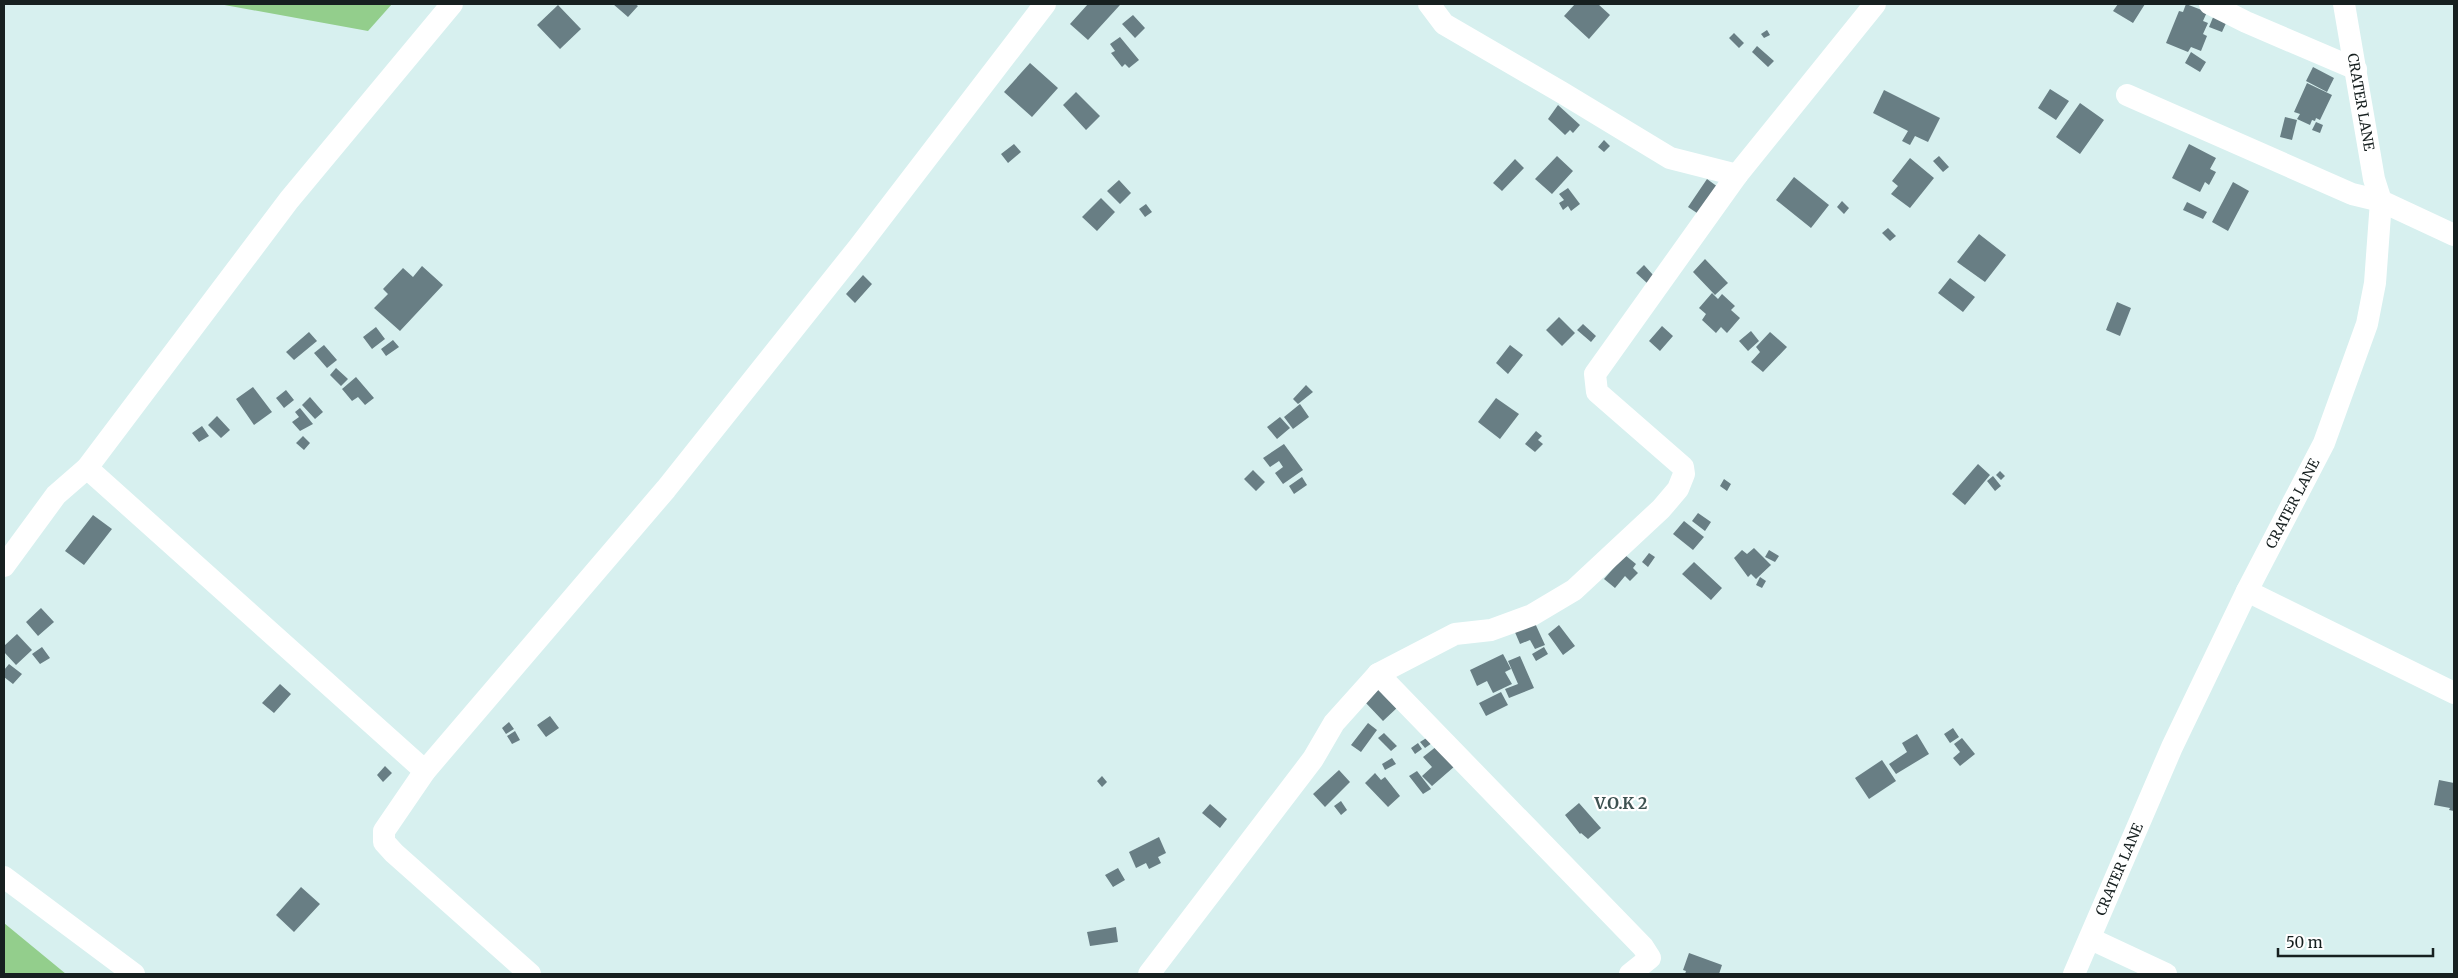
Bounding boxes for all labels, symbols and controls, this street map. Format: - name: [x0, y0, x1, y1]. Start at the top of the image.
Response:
- street label: CRATER LANE: [2344, 52, 2378, 152]
- street label: CRATER LANE: [2262, 455, 2323, 552]
- district label: V.O.K 2: [1594, 793, 1647, 813]
- street label: CRATER LANE: [2091, 820, 2147, 918]
- scale bar: [2278, 926, 2433, 958]
- text: 50 m: [2286, 933, 2323, 952]

